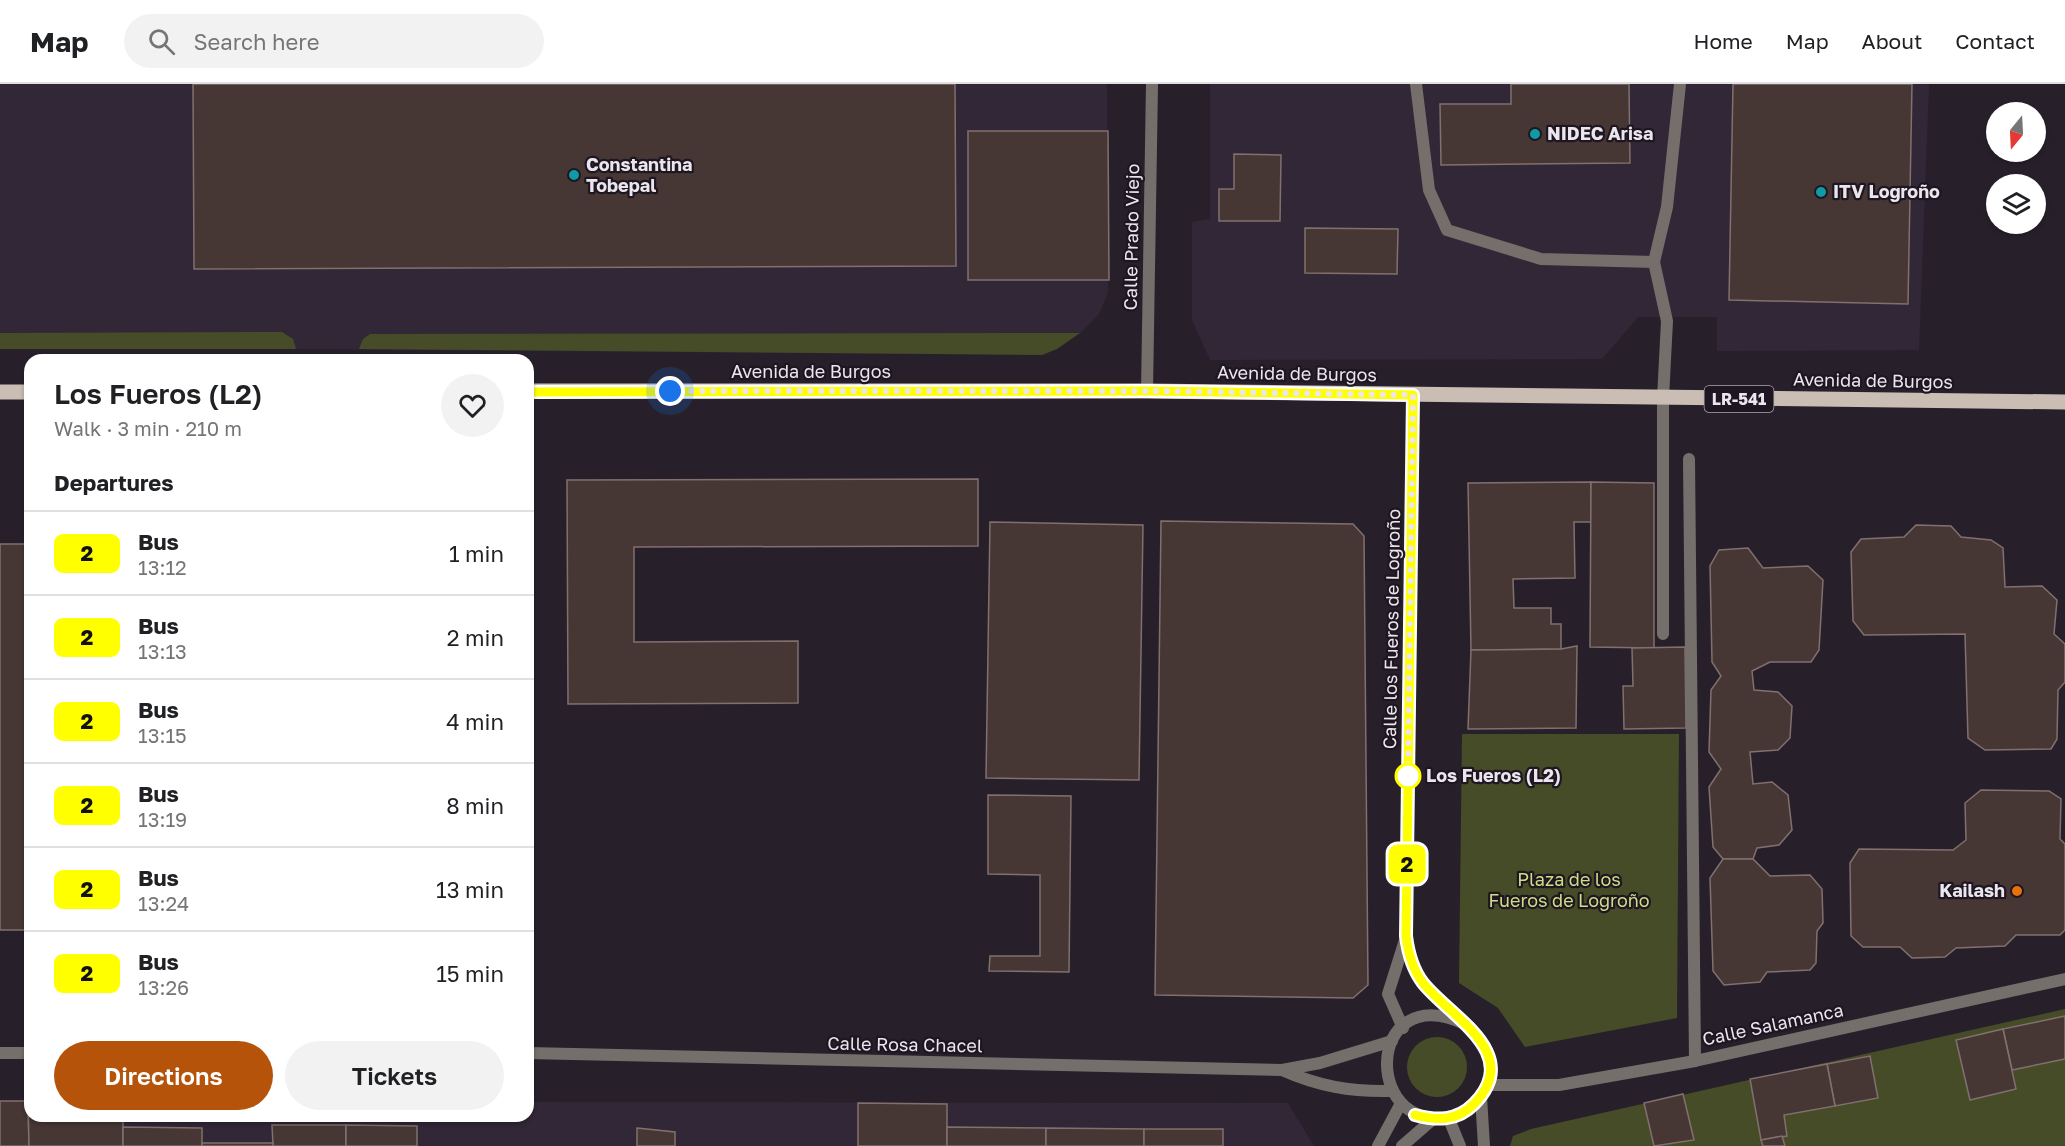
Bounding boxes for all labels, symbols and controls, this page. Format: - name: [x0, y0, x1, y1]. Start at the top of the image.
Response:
- search box: [124, 14, 544, 68]
- text: Map: [30, 25, 88, 58]
- icon: search: [145, 25, 178, 58]
- text: Search here: [193, 28, 319, 55]
- text: Home: [1693, 28, 1753, 54]
- text: Map: [1786, 28, 1829, 54]
- text: About: [1862, 28, 1922, 54]
- text: Contact: [1955, 28, 2035, 54]
- north arrow: [1986, 102, 2046, 162]
- map controls: [1986, 102, 2046, 234]
- place label: NIDEC Arisa: [1547, 122, 1653, 144]
- marker: NIDEC Arisa: [1528, 127, 1542, 141]
- place label: Constantina Tobepal: [586, 153, 692, 196]
- street label: Calle Prado Viejo: [1119, 163, 1143, 311]
- marker: Constantina Tobepal: [567, 168, 581, 182]
- button: layers: [1986, 174, 2046, 234]
- place label: ITV Logroño: [1833, 180, 1940, 202]
- marker: ITV Logroño: [1814, 185, 1828, 199]
- street label: Avenida de Burgos: [731, 360, 891, 382]
- street label: Avenida de Burgos: [1217, 361, 1377, 385]
- street label: Avenida de Burgos: [1793, 368, 1953, 392]
- button: heart: [441, 374, 504, 437]
- your location: [655, 376, 685, 406]
- text: Los Fueros (L2): [54, 377, 262, 410]
- road number: LR-541: [1704, 386, 1774, 412]
- text: Walk · 3 min · 210 m: [54, 416, 242, 440]
- text: Departures: [54, 469, 173, 496]
- street label: Calle los Fueros de Logroño: [1378, 509, 1404, 749]
- text: Bus: [138, 528, 179, 555]
- text: 2: [81, 540, 93, 566]
- text: 1 min: [449, 540, 504, 567]
- text: 13:12: [138, 555, 187, 579]
- text: Bus: [138, 612, 179, 639]
- text: 2: [81, 624, 93, 650]
- text: 2 min: [447, 624, 504, 651]
- text: 13:13: [138, 639, 187, 663]
- text: Bus: [138, 696, 179, 723]
- text: 2: [81, 708, 93, 734]
- text: 4 min: [446, 708, 504, 735]
- text: 13:15: [138, 723, 187, 747]
- marker: Los Fueros (L2): [1395, 763, 1421, 789]
- place label: Los Fueros (L2): [1426, 764, 1561, 786]
- text: Bus: [138, 780, 179, 807]
- text: 2: [81, 792, 93, 818]
- text: 8 min: [446, 792, 504, 819]
- text: 13:19: [138, 807, 187, 831]
- line badge: 2: [1388, 844, 1426, 884]
- text: 2: [1401, 851, 1413, 877]
- text: Bus: [138, 864, 179, 891]
- park label: Plaza de los Fueros de Logroño: [1488, 868, 1650, 911]
- text: 2: [81, 876, 93, 902]
- text: 13 min: [436, 876, 504, 903]
- place label: Kailash: [1939, 879, 2005, 901]
- marker: Kailash: [2010, 884, 2024, 898]
- text: 13:24: [138, 891, 189, 915]
- text: Bus: [138, 948, 179, 975]
- text: 2: [81, 960, 93, 986]
- text: 15 min: [436, 960, 504, 987]
- text: 13:26: [138, 975, 189, 999]
- street label: Calle Salamanca: [1700, 998, 1845, 1050]
- street label: Calle Rosa Chacel: [827, 1032, 983, 1056]
- button: Directions: [54, 1041, 273, 1110]
- button: Tickets: [285, 1041, 504, 1110]

